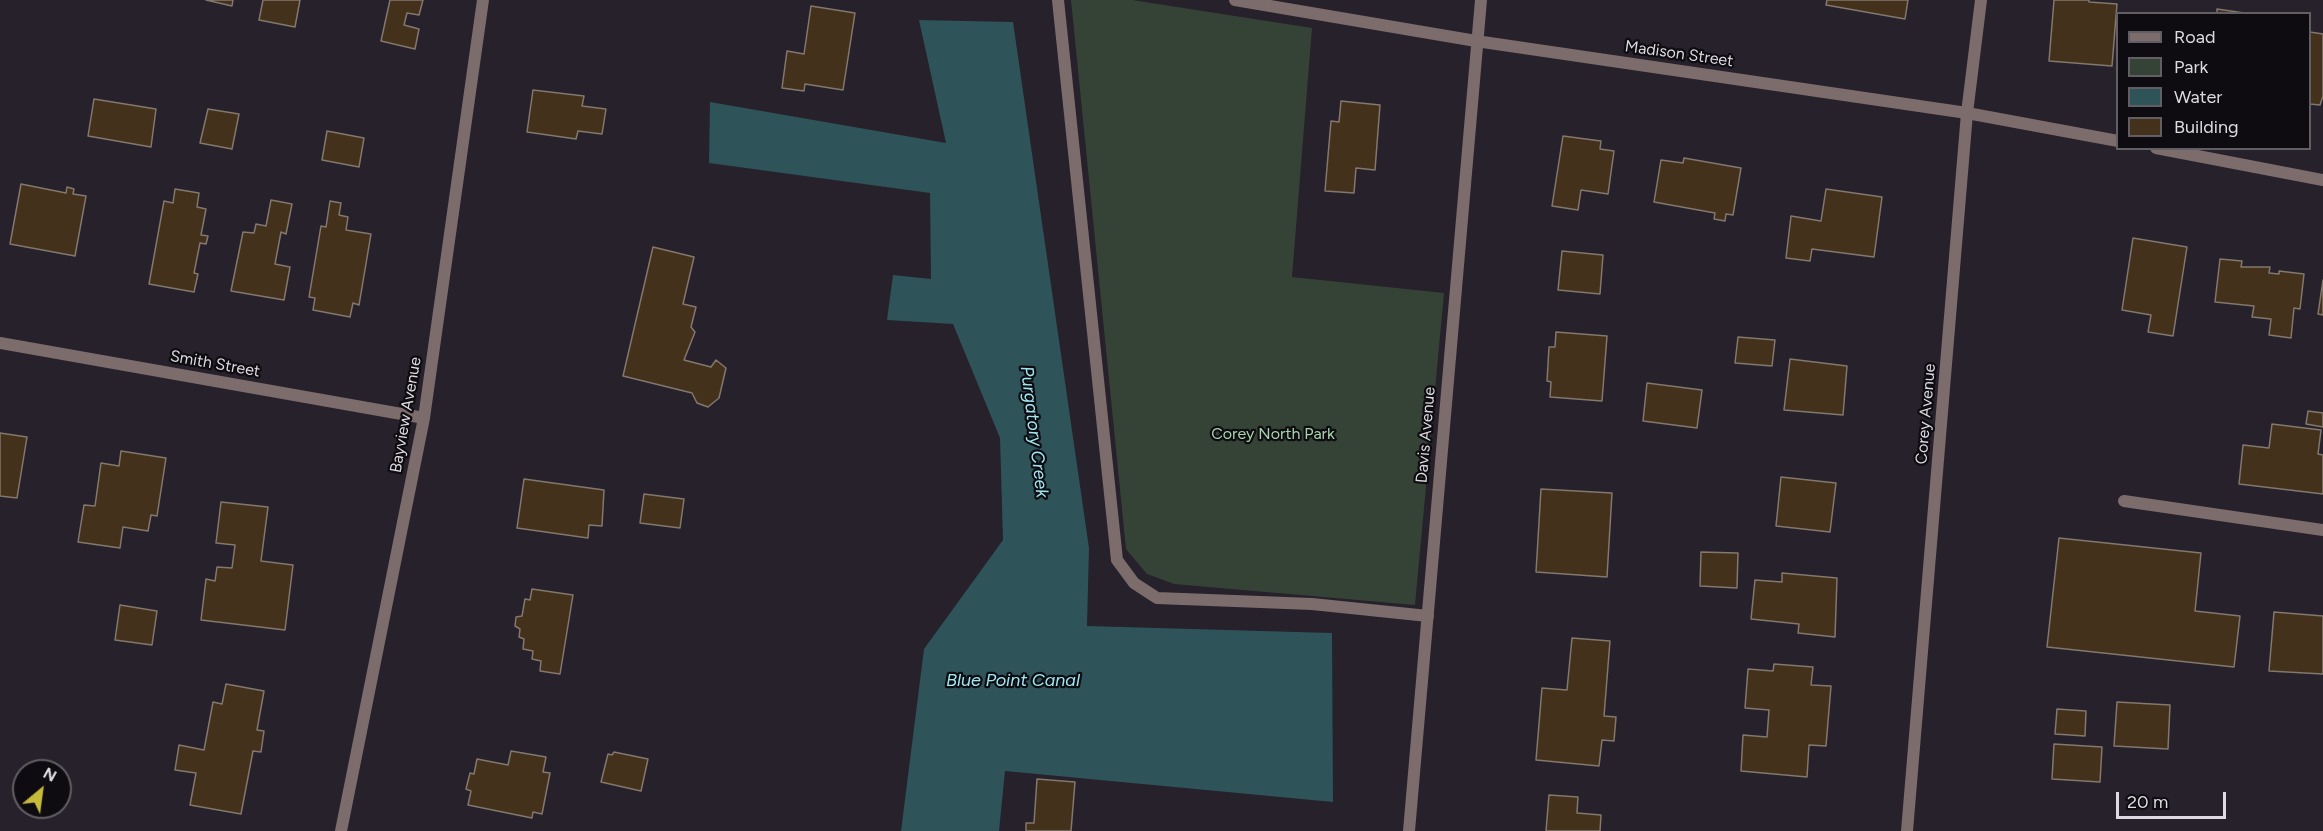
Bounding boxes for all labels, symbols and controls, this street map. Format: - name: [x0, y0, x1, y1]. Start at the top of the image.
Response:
- legend: [2116, 12, 2311, 150]
- text: Road: [2174, 26, 2215, 48]
- street label: Madison Street: [1624, 37, 1734, 71]
- text: Park: [2174, 56, 2208, 78]
- text: Water: [2174, 86, 2222, 108]
- text: Building: [2174, 116, 2239, 138]
- street label: Smith Street: [169, 347, 261, 381]
- street label: Bayview Avenue: [386, 356, 426, 474]
- street label: Corey Avenue: [1912, 363, 1940, 465]
- water label: Purgatory Creek: [1015, 365, 1053, 499]
- street label: Davis Avenue: [1412, 386, 1440, 484]
- park label: Corey North Park: [1211, 424, 1335, 444]
- water label: Blue Point Canal: [946, 670, 1080, 692]
- north arrow: [12, 759, 72, 819]
- text: N: [40, 763, 60, 786]
- scale bar: [2119, 780, 2228, 818]
- text: 20 m: [2127, 791, 2168, 813]

